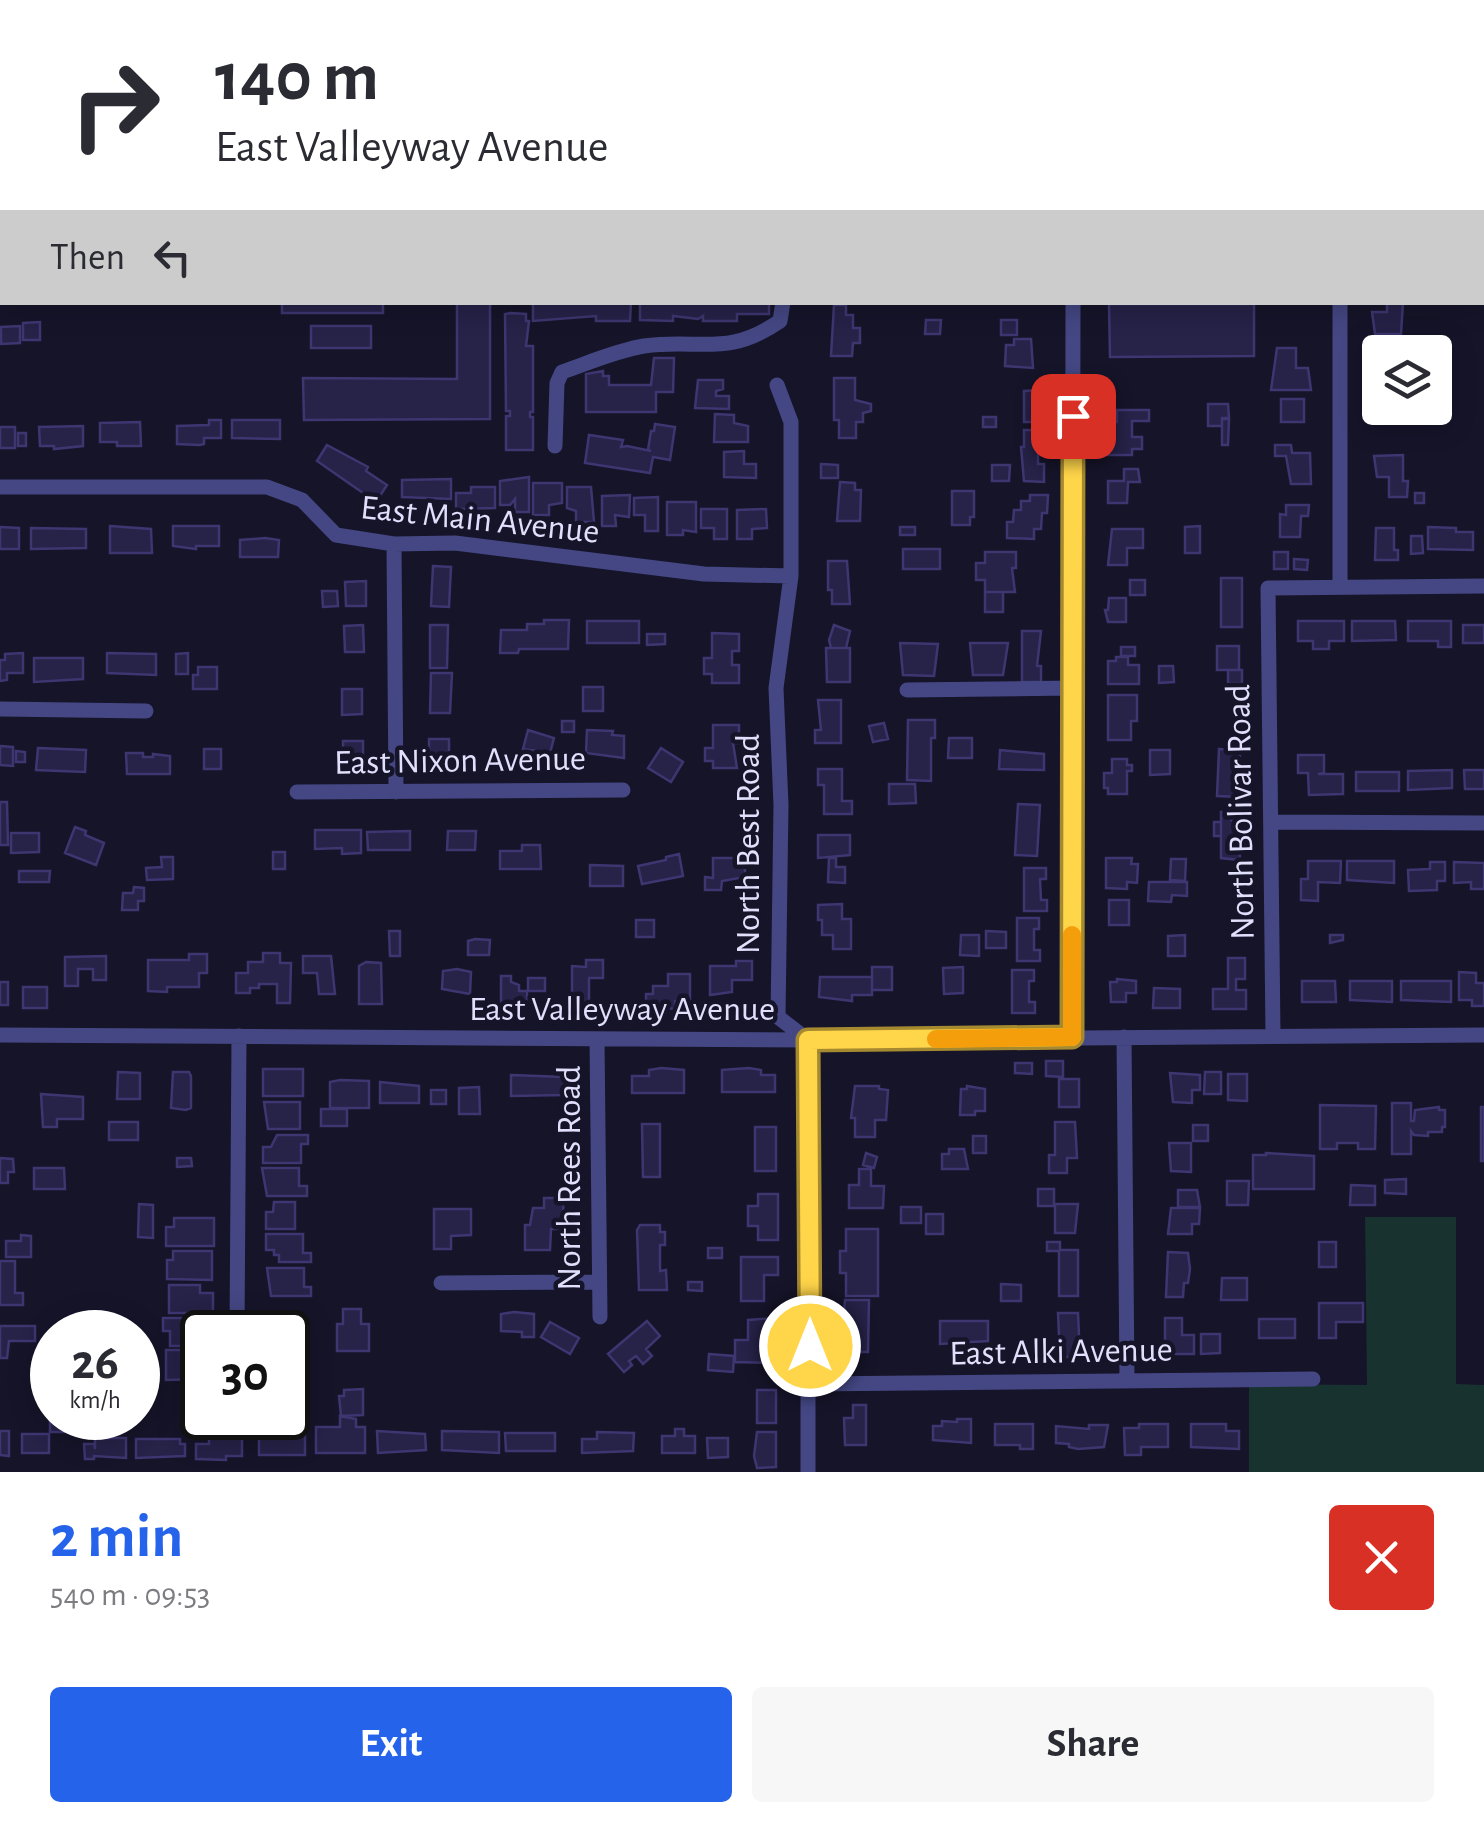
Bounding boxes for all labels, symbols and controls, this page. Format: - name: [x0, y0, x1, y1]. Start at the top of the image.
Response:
- icon: right: [50, 40, 180, 170]
- text: 140 m: [215, 43, 379, 113]
- text: East Valleyway Avenue: [215, 125, 609, 170]
- icon: left: [145, 230, 200, 285]
- text: Then: [50, 239, 125, 277]
- map controls: [1362, 335, 1452, 425]
- button: layers: [1362, 335, 1452, 425]
- pin: [1031, 374, 1116, 459]
- icon: arrive: [1046, 389, 1101, 444]
- street label: East Main Avenue: [359, 490, 601, 550]
- street label: North Bolivar Road: [1221, 684, 1261, 940]
- street label: North Best Road: [731, 734, 766, 954]
- street label: East Nixon Avenue: [334, 741, 586, 781]
- street label: East Valleyway Avenue: [469, 992, 775, 1027]
- street label: North Rees Road: [552, 1065, 587, 1291]
- position arrow: [758, 1294, 862, 1398]
- speed limit sign: 30: [180, 1310, 310, 1440]
- street label: East Alki Avenue: [949, 1333, 1173, 1371]
- text: 26: [71, 1338, 119, 1388]
- text: km/h: [69, 1388, 121, 1413]
- button: close: [1329, 1505, 1434, 1610]
- text: 2 min: [50, 1508, 183, 1568]
- text: 540 m · 09:53: [50, 1579, 210, 1611]
- button: Exit: [50, 1687, 732, 1802]
- button: Share: [752, 1687, 1434, 1802]

